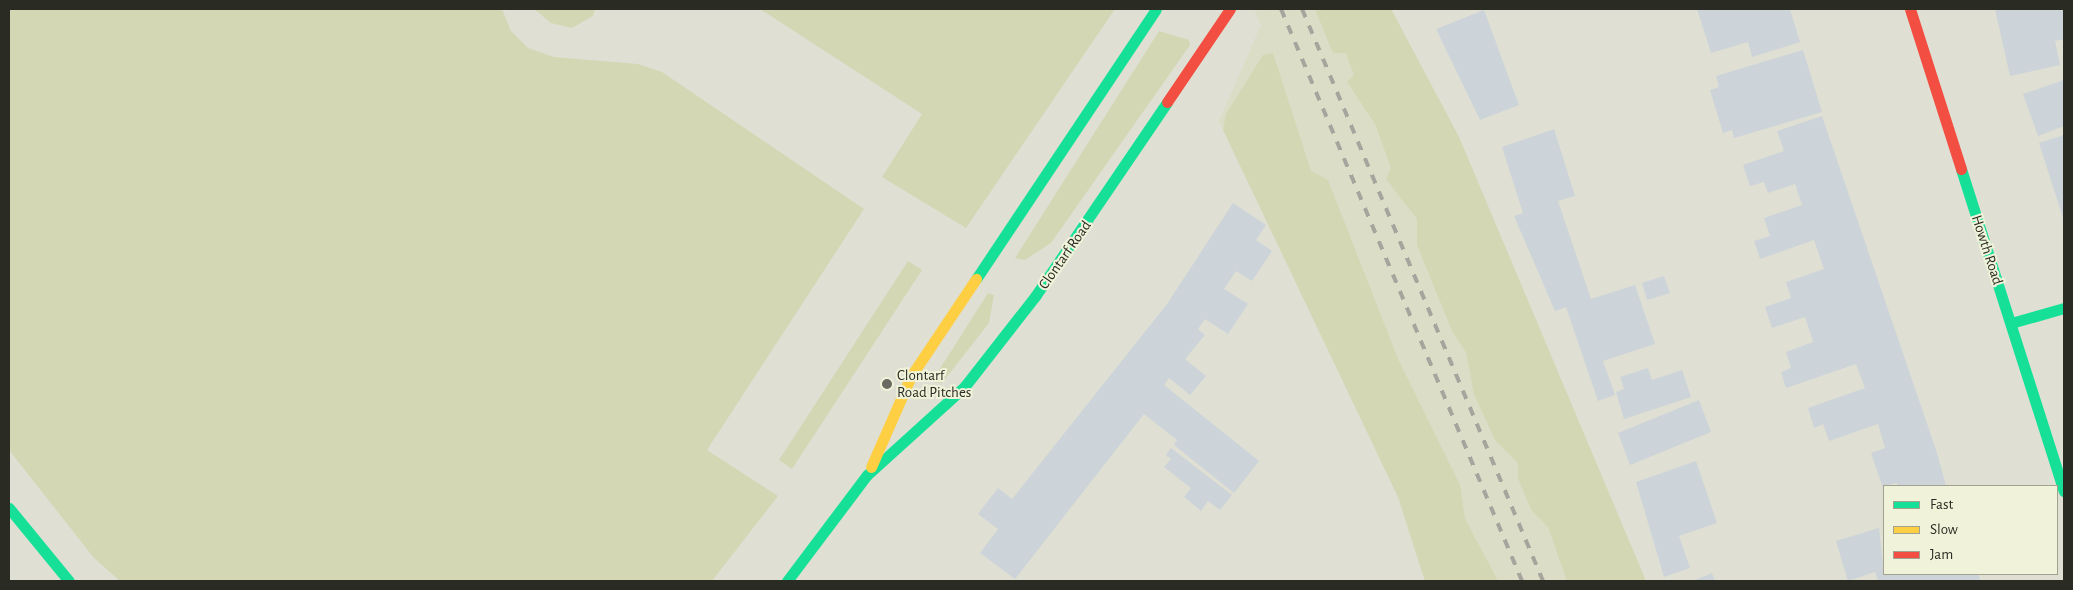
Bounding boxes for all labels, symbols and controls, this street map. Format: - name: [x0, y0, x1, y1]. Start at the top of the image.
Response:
- street label: Howth Road: [1967, 213, 2007, 287]
- street label: Clontarf Road: [1035, 217, 1095, 293]
- place label: Clontarf Road Pitches: [897, 366, 971, 401]
- marker: Clontarf Road Pitches: [881, 378, 893, 390]
- legend: [1883, 485, 2058, 575]
- text: Fast: [1930, 497, 1953, 512]
- text: Slow: [1930, 522, 1958, 537]
- text: Jam: [1930, 547, 1953, 562]

